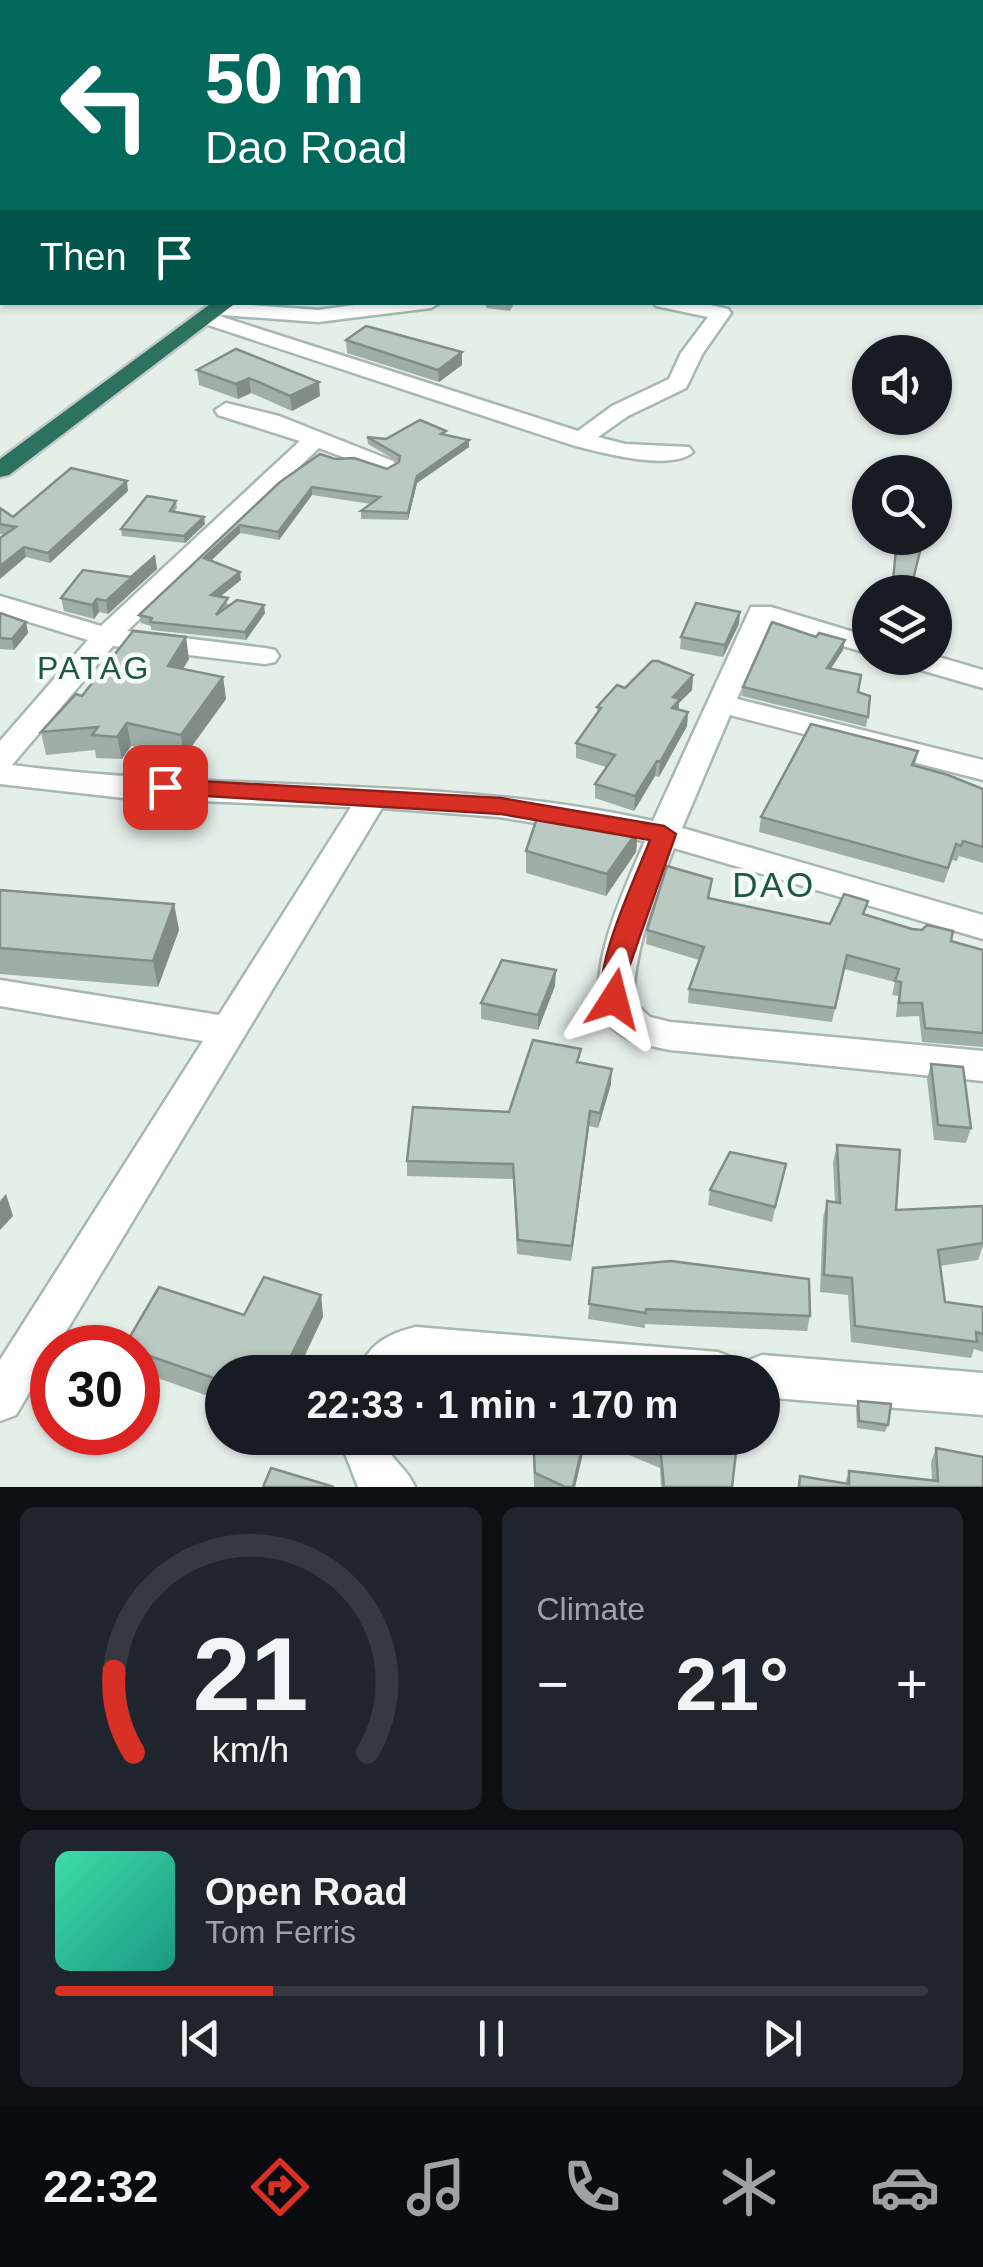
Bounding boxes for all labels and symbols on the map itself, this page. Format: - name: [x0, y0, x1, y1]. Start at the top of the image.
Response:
- district label: PATAG: [37, 650, 151, 686]
- pin: [123, 745, 208, 830]
- district label: DAO: [732, 865, 816, 904]
- position arrow: [562, 947, 666, 1051]
- speed limit sign: 30: [30, 1325, 160, 1455]

